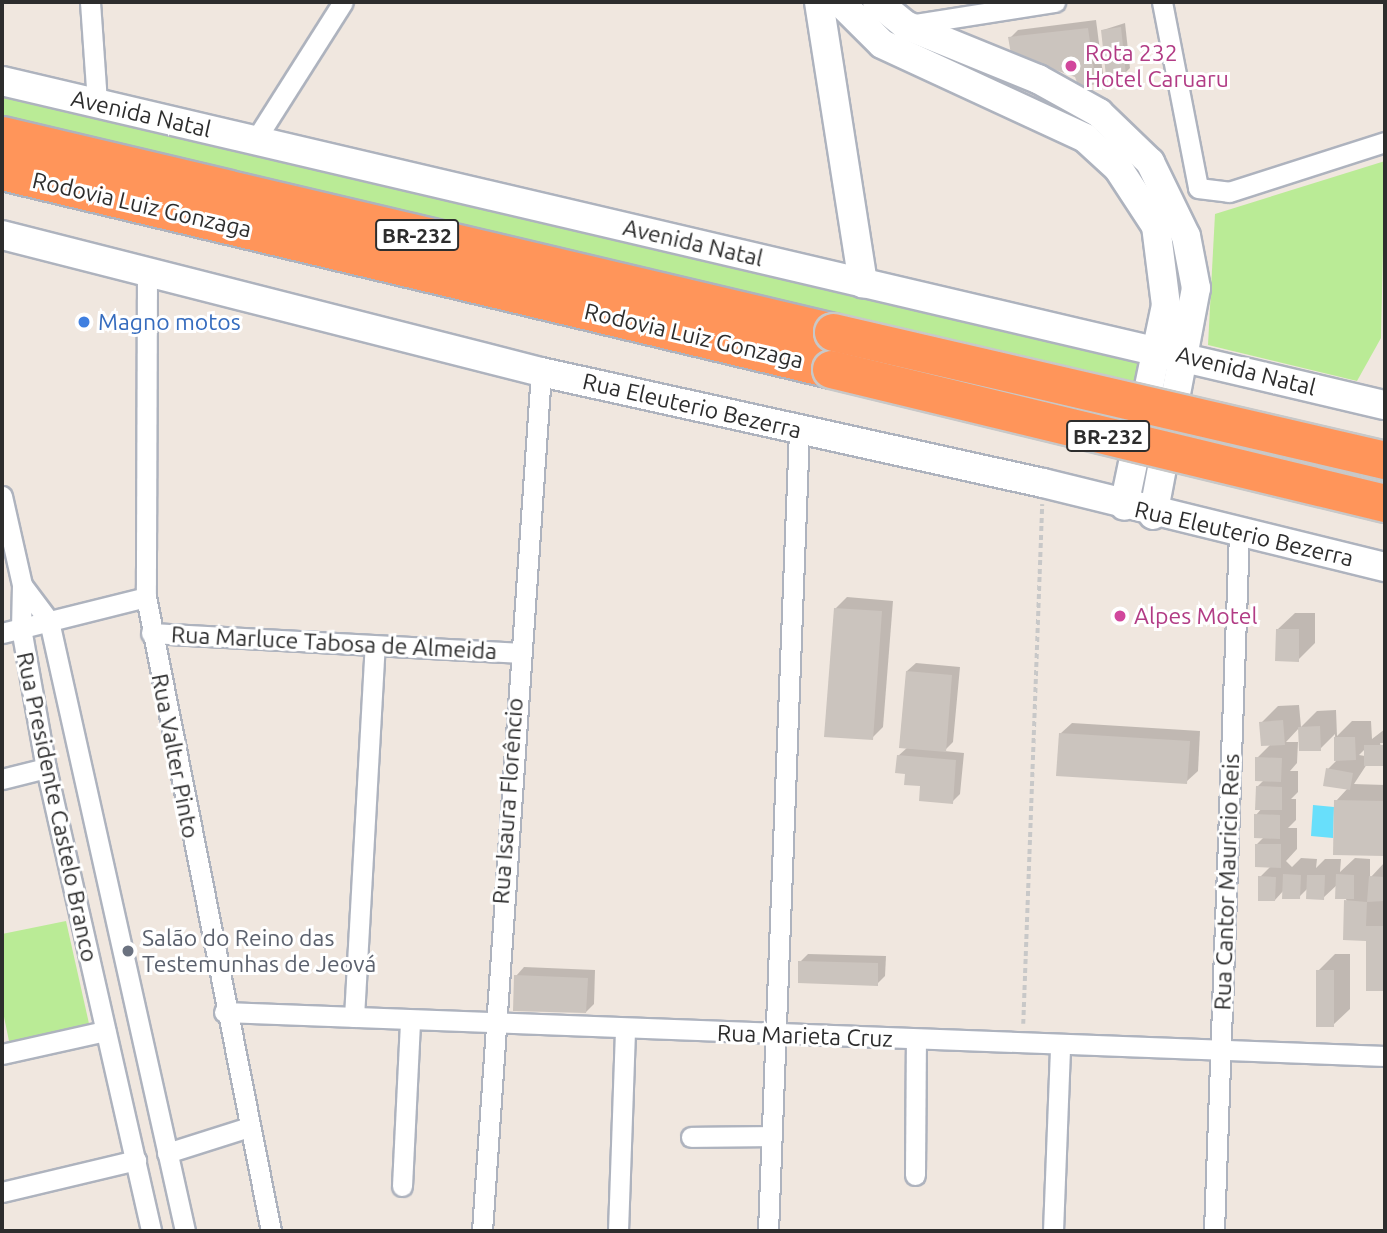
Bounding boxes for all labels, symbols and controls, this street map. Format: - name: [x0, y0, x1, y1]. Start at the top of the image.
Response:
- place label: Rota 232 Hotel Caruaru: [1085, 39, 1229, 93]
- marker: Rota 232 Hotel Caruaru: [1063, 58, 1079, 74]
- street label: Avenida Natal: [68, 84, 214, 144]
- street label: Rodovia Luiz Gonzaga: [30, 166, 254, 244]
- street label: Avenida Natal: [620, 213, 766, 273]
- road number: BR-232: [375, 218, 459, 252]
- street label: Rodovia Luiz Gonzaga: [582, 297, 806, 375]
- place label: Magno motos: [98, 308, 241, 336]
- marker: Magno motos: [76, 314, 92, 330]
- street label: Avenida Natal: [1173, 340, 1319, 402]
- street label: Rua Eleuterio Bezerra: [580, 367, 804, 445]
- road number: BR-232: [1066, 418, 1150, 453]
- street label: Rua Eleuterio Bezerra: [1132, 495, 1356, 573]
- place label: Alpes Motel: [1134, 602, 1258, 630]
- marker: Alpes Motel: [1112, 608, 1128, 624]
- street label: Rua Marluce Tabosa de Almeida: [170, 621, 498, 665]
- street label: Rua Presidente Castelo Branco: [11, 649, 103, 965]
- street label: Rua Valter Pinto: [146, 671, 204, 841]
- street label: Rua Isaura Florêncio: [487, 697, 529, 905]
- street label: Rua Cantor Mauricio Reis: [1209, 753, 1245, 1011]
- place label: Salão do Reino das Testemunhas de Jeová: [142, 924, 376, 978]
- marker: Salão do Reino das Testemunhas de Jeová: [120, 943, 136, 959]
- street label: Rua Marieta Cruz: [717, 1019, 893, 1053]

